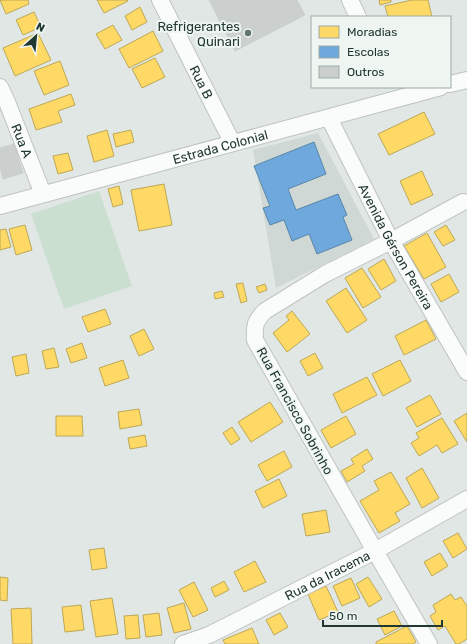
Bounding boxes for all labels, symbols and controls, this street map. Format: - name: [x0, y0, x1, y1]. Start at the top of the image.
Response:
- north arrow: [16, 16, 56, 56]
- legend: [311, 16, 451, 88]
- place label: Refrigerantes Quinari: [157, 19, 240, 49]
- text: N: [34, 20, 47, 35]
- text: Moradias: [347, 25, 397, 39]
- marker: Refrigerantes Quinari: [243, 28, 253, 38]
- text: Escolas: [347, 45, 390, 59]
- street label: Rua B: [187, 63, 216, 101]
- text: Outros: [347, 65, 385, 79]
- street label: Rua A: [9, 122, 36, 160]
- street label: Estrada Colonial: [171, 127, 269, 167]
- street label: Avenida Gérson Pereira: [356, 181, 436, 312]
- street label: Rua Francisco Sobrinho: [254, 345, 336, 477]
- street label: Rua da Iracema: [282, 547, 372, 603]
- scale bar: [323, 602, 442, 628]
- text: 50 m: [329, 609, 357, 623]

